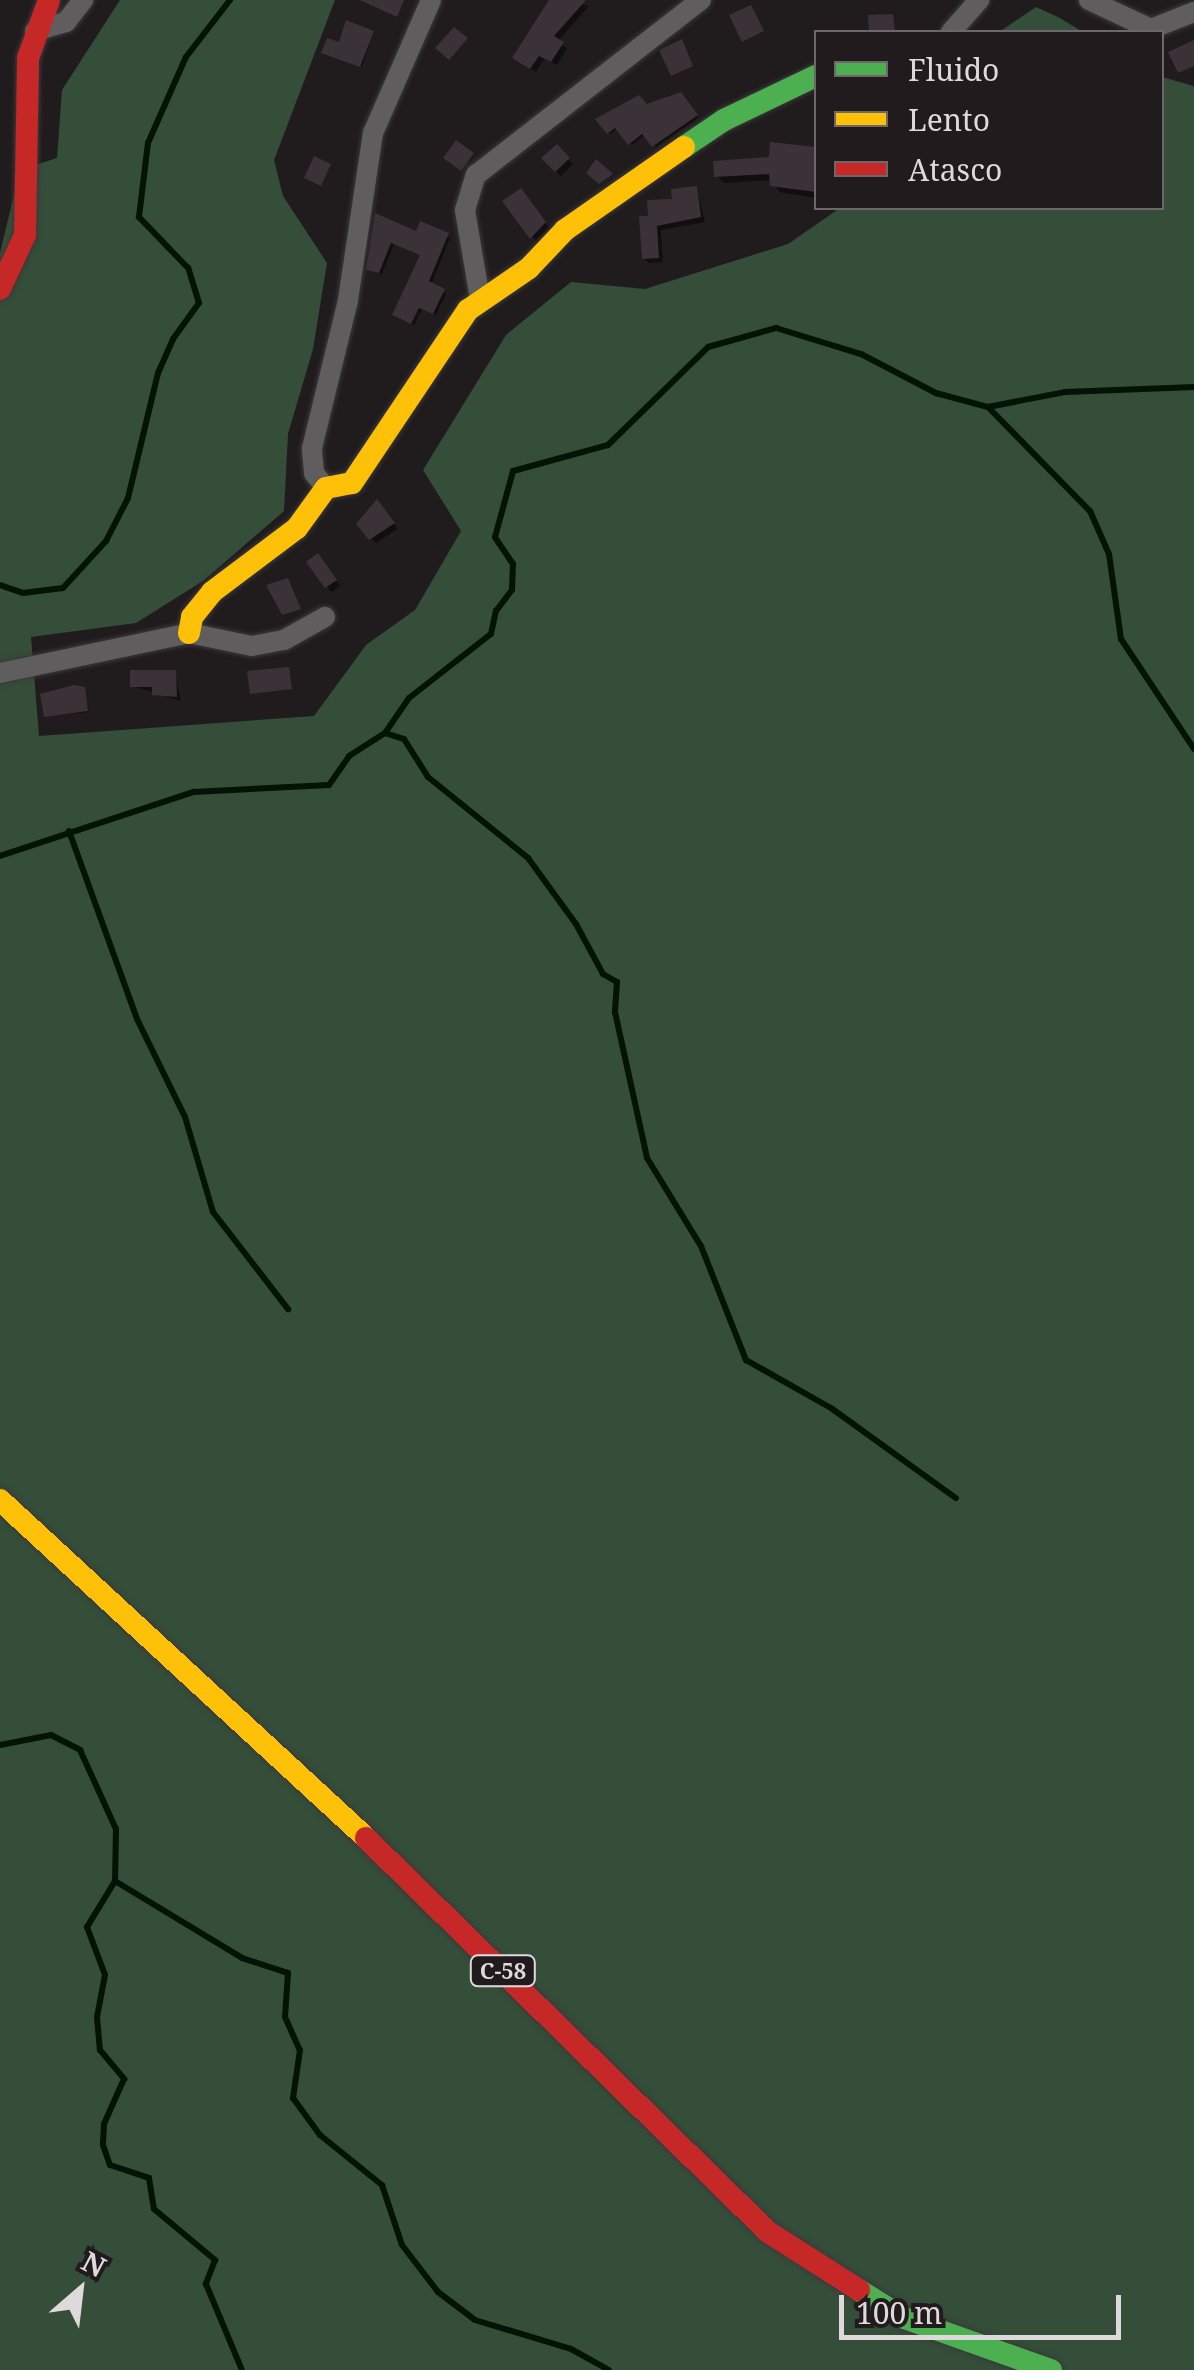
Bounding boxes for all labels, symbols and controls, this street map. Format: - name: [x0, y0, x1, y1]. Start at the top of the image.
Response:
- legend: [814, 30, 1164, 210]
- text: Fluido: [908, 49, 999, 90]
- text: Lento: [908, 99, 990, 140]
- text: Atasco: [908, 149, 1002, 190]
- road number: C-58: [468, 1954, 538, 1988]
- north arrow: [30, 2240, 130, 2340]
- text: N: [75, 2242, 113, 2285]
- scale bar: [844, 2275, 1126, 2337]
- text: 100 m: [856, 2292, 942, 2333]

